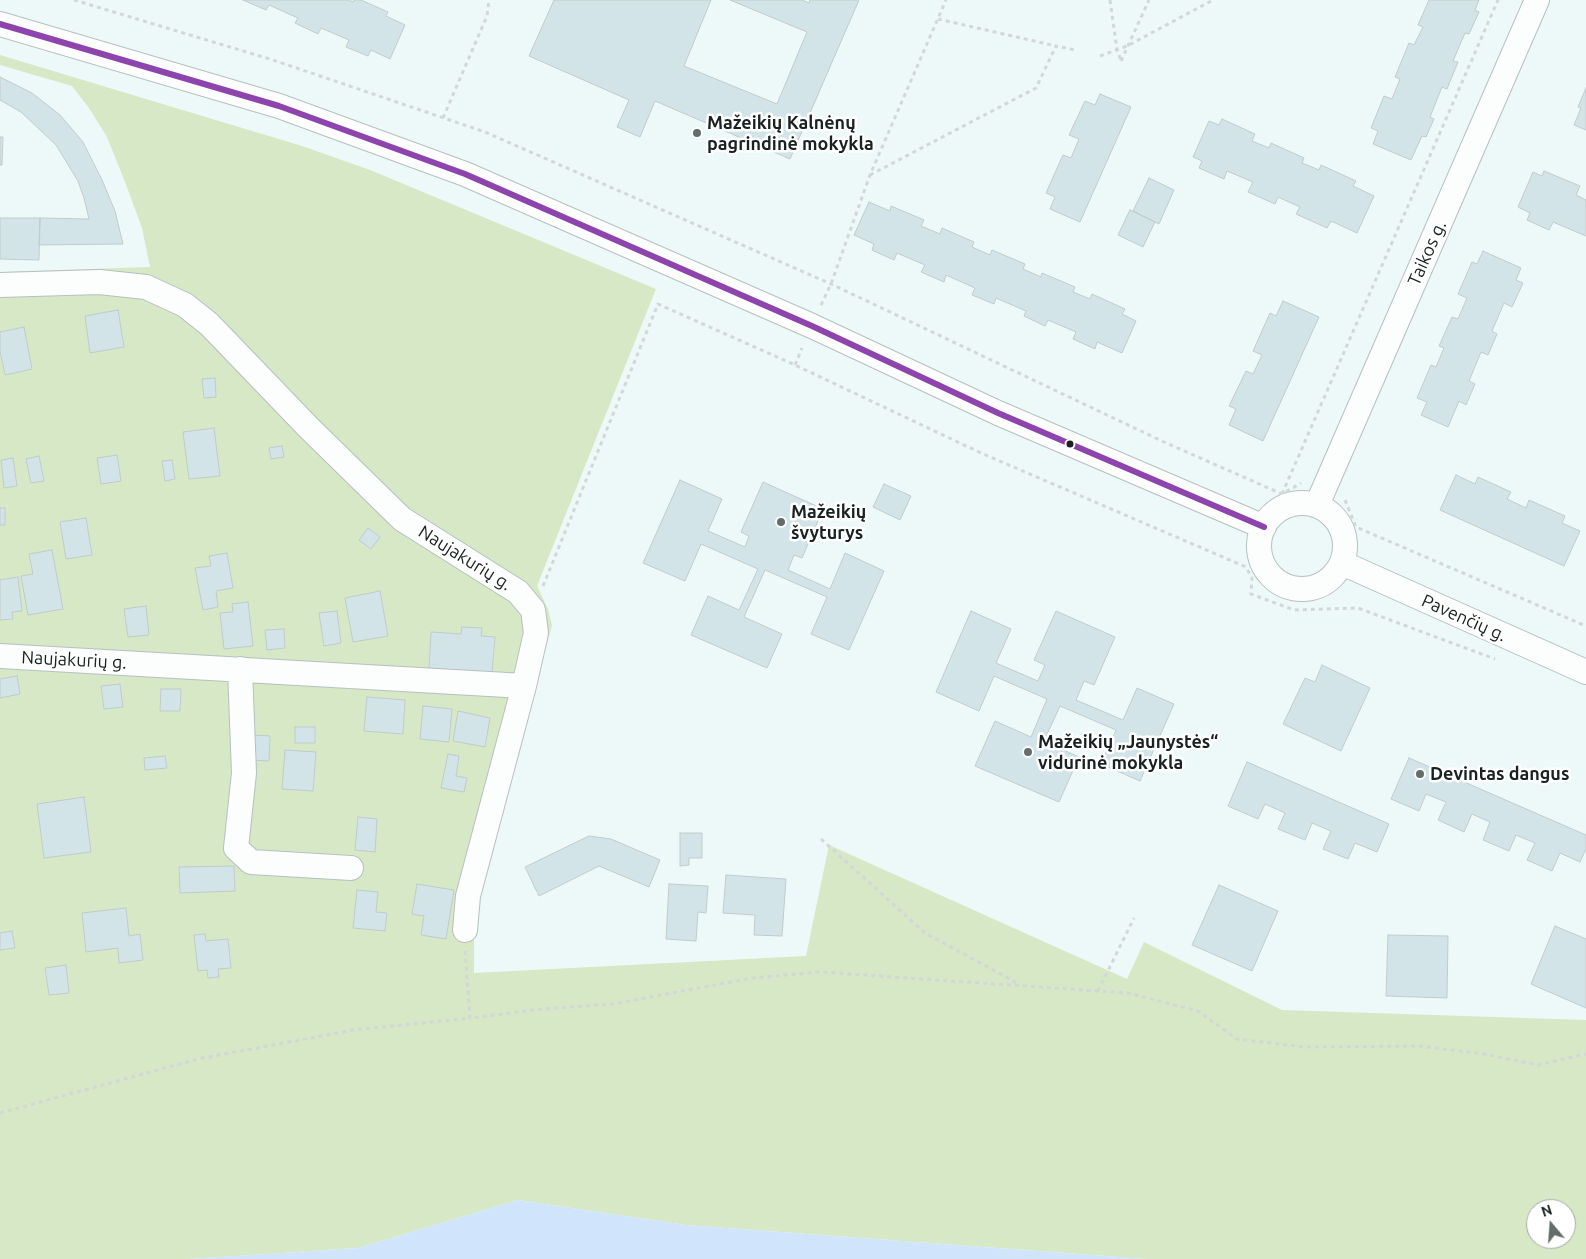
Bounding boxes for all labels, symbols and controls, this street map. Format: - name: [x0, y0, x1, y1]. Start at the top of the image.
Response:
- place label: Mažeikių Kalnėnų pagrindinė mokykla: [707, 112, 874, 154]
- marker: Mažeikių Kalnėnų pagrindinė mokykla: [691, 127, 703, 139]
- street label: Taikos g.: [1403, 217, 1451, 289]
- unlabelled marker: [1065, 439, 1075, 449]
- place label: Mažeikių švyturys: [791, 501, 866, 544]
- marker: Mažeikių švyturys: [775, 516, 787, 528]
- street label: Naujakurių g.: [414, 521, 516, 595]
- street label: Pavenčių g.: [1418, 590, 1510, 646]
- street label: Naujakurių g.: [21, 646, 127, 674]
- place label: Mažeikių „Jaunystės“ vidurinė mokykla: [1038, 731, 1218, 774]
- marker: Mažeikių „Jaunystės“ vidurinė mokykla: [1022, 746, 1034, 758]
- place label: Devintas dangus: [1430, 763, 1569, 785]
- marker: Devintas dangus: [1414, 768, 1426, 780]
- north arrow: [1526, 1199, 1576, 1249]
- text: N: [1539, 1201, 1554, 1220]

